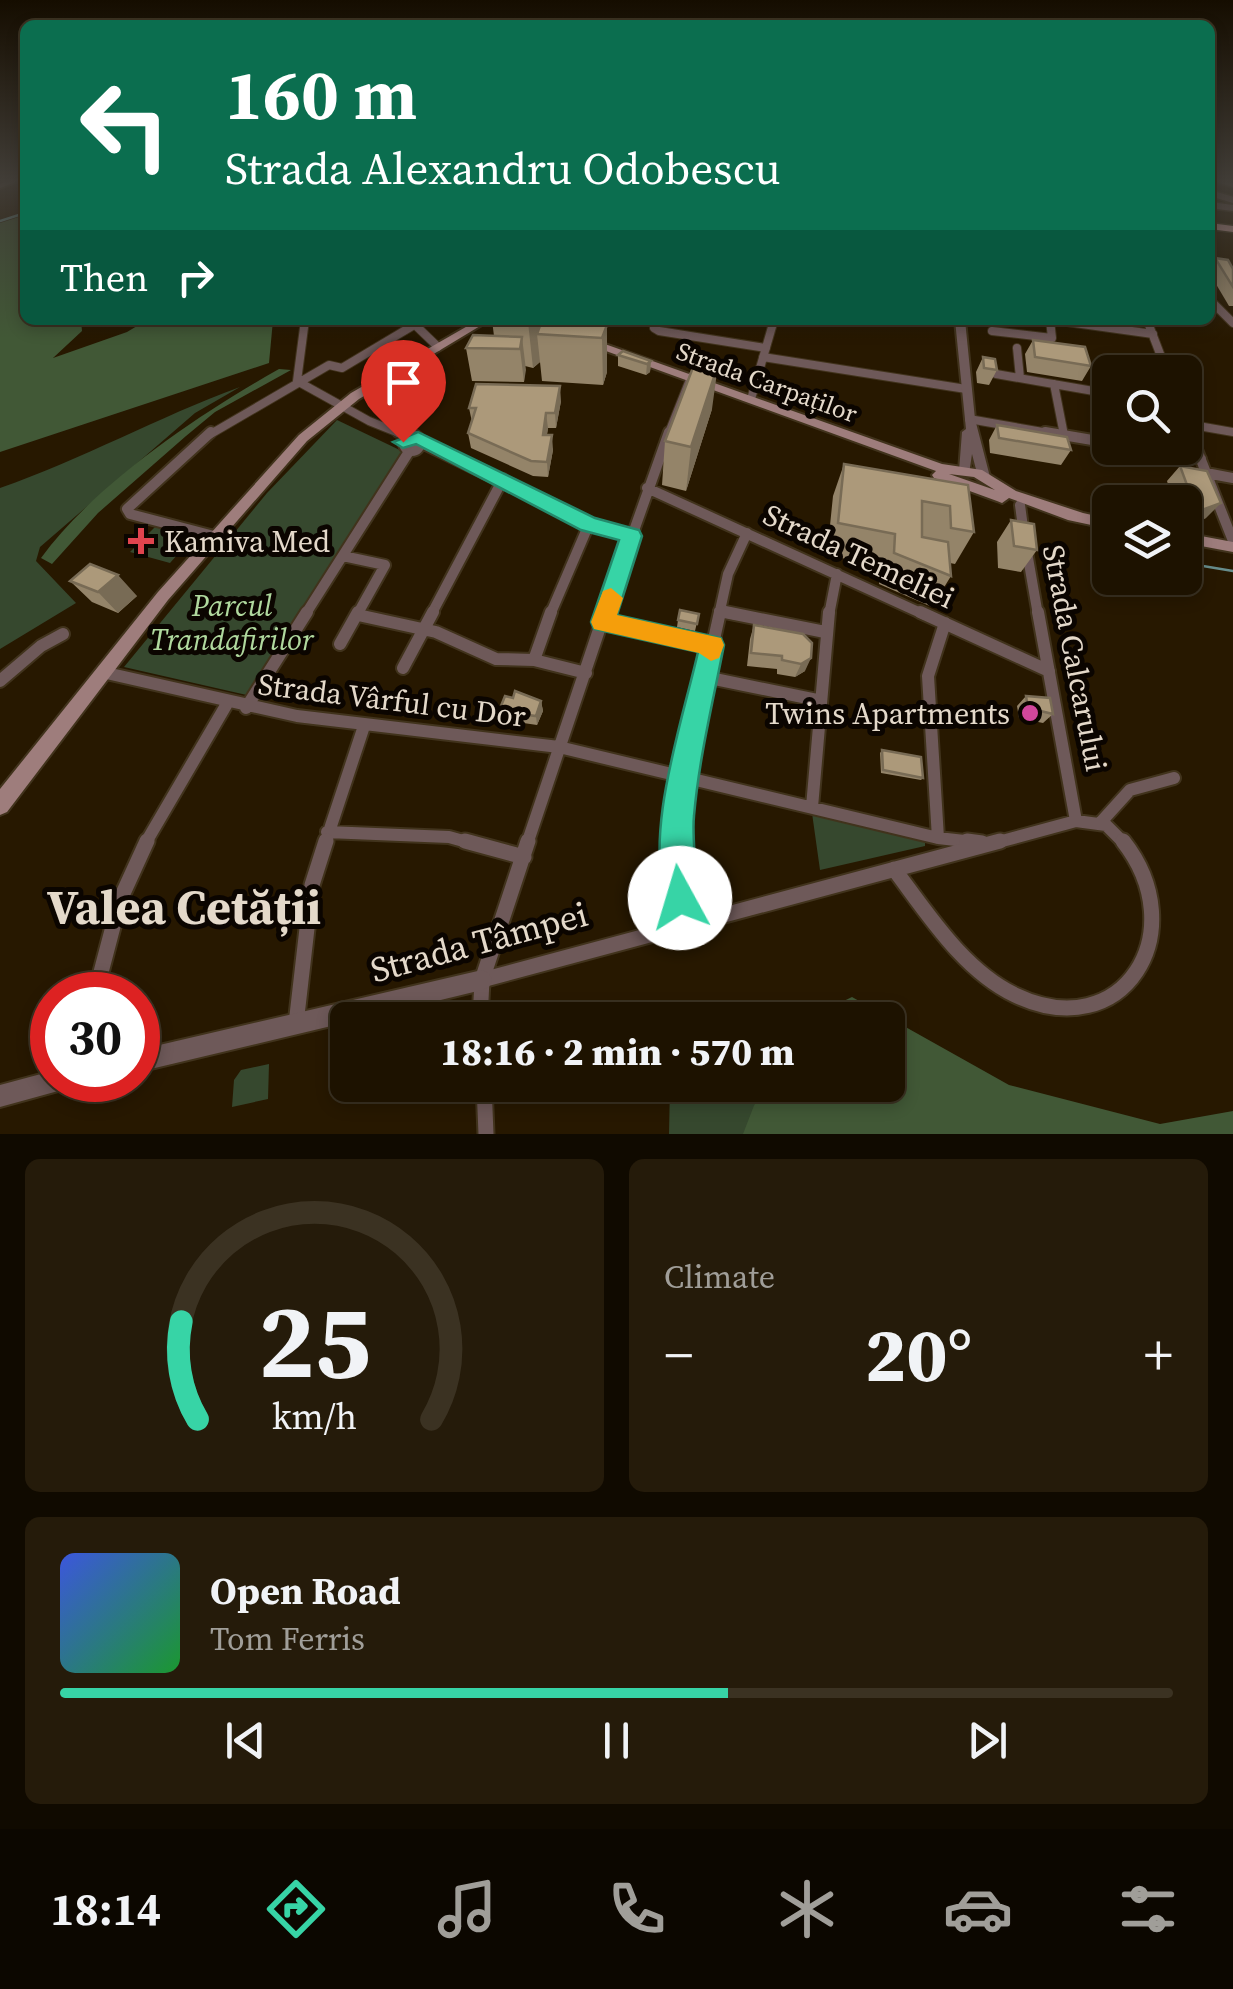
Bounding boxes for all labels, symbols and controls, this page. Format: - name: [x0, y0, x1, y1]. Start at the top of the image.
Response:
- text: 160 m: [225, 46, 417, 142]
- icon: left: [60, 60, 190, 190]
- text: Strada Alexandru Odobescu: [225, 137, 781, 199]
- icon: right: [168, 250, 223, 305]
- text: Then: [60, 252, 148, 304]
- street label: Strada Carpaților: [672, 334, 862, 431]
- pin: [361, 340, 446, 443]
- icon: arrive: [376, 355, 431, 410]
- map controls: [1092, 355, 1202, 595]
- button: search: [1092, 355, 1202, 465]
- button: layers: [1092, 485, 1202, 595]
- street label: Strada Temeliei: [757, 494, 961, 618]
- place label: Kamiva Med: [164, 521, 330, 562]
- marker: Kamiva Med: [128, 528, 154, 554]
- street label: Strada Calcarului: [1033, 541, 1117, 775]
- park label: Parcul Trandafirilor: [150, 585, 315, 660]
- street label: Strada Vârful cu Dor: [256, 663, 529, 737]
- place label: Twins Apartments: [765, 693, 1010, 734]
- marker: Twins Apartments: [1019, 702, 1041, 724]
- position arrow: [628, 846, 732, 950]
- district label: Valea Cetății: [47, 874, 321, 940]
- street label: Strada Tâmpei: [365, 890, 593, 994]
- speed limit sign: 30: [30, 972, 160, 1102]
- text: 18:16 · 2 min · 570 m: [440, 1026, 795, 1078]
- text: Climate: [664, 1255, 775, 1299]
- text: 25: [258, 1269, 371, 1412]
- text: 20°: [865, 1303, 972, 1406]
- text: −: [664, 1317, 693, 1392]
- text: +: [1144, 1317, 1173, 1392]
- text: km/h: [272, 1392, 357, 1441]
- text: Open Road: [210, 1565, 401, 1617]
- text: Tom Ferris: [210, 1617, 365, 1661]
- icon: previous: [218, 1713, 273, 1768]
- icon: pause: [589, 1713, 644, 1768]
- icon: next: [960, 1713, 1015, 1768]
- icon: directions: [261, 1874, 331, 1944]
- icon: music: [432, 1874, 502, 1944]
- icon: phone: [602, 1874, 672, 1944]
- icon: climate: [772, 1874, 842, 1944]
- icon: car: [943, 1874, 1013, 1944]
- icon: filters: [1113, 1874, 1183, 1944]
- text: 18:14: [50, 1878, 161, 1940]

